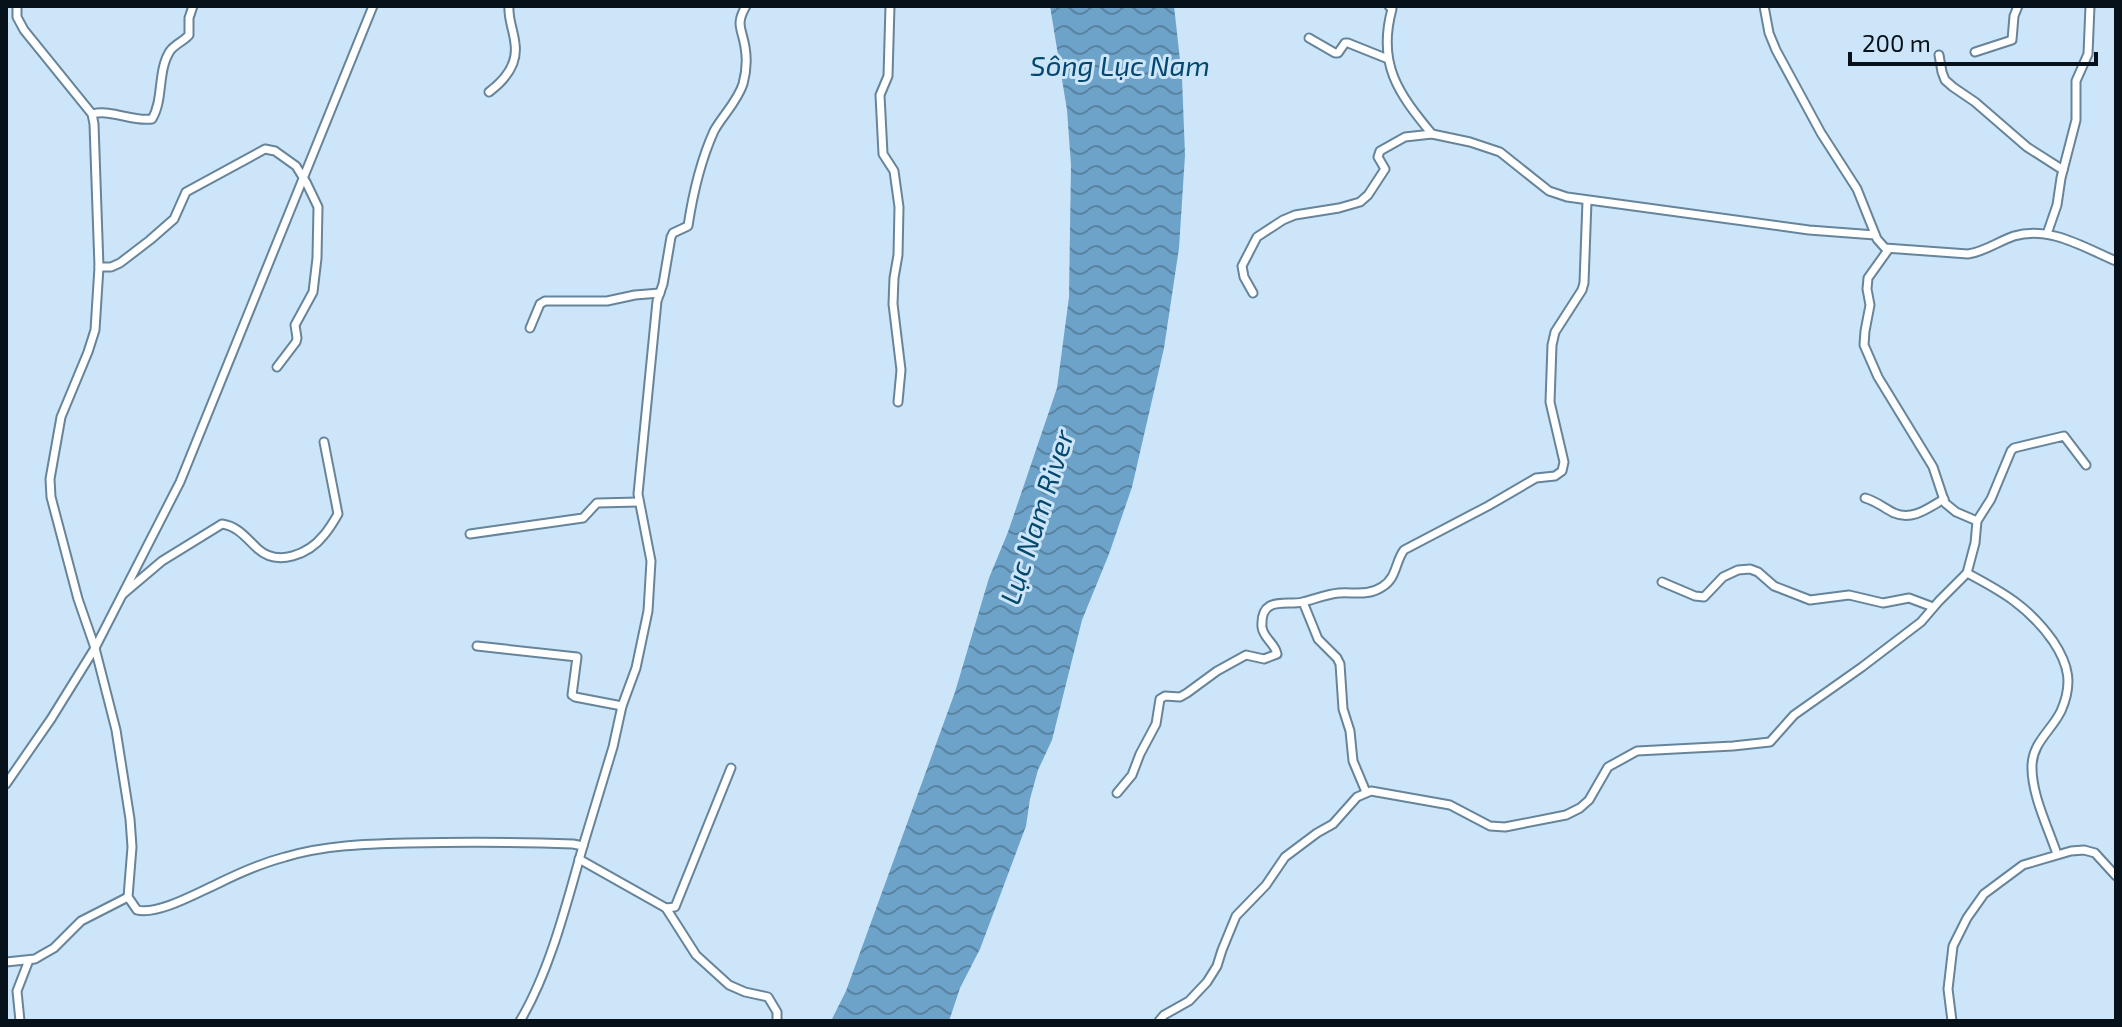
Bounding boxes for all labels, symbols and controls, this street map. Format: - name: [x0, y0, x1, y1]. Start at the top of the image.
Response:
- scale bar: [1850, 16, 2096, 66]
- text: 200 m: [1862, 28, 1931, 57]
- water label: Sông Lục Nam: [1030, 48, 1210, 82]
- water label: Lục Nam River: [992, 424, 1081, 608]

